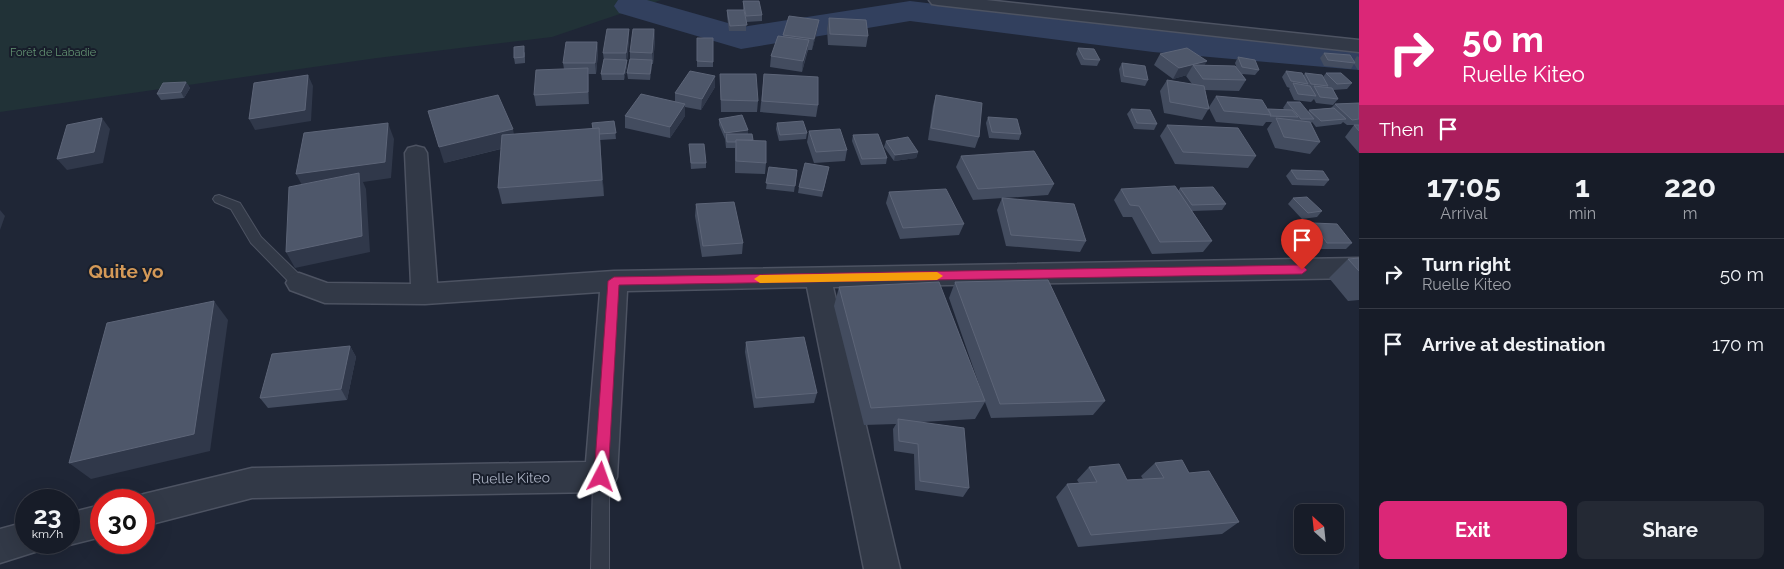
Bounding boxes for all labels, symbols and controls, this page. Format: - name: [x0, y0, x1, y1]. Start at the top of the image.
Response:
- text: 50 m: [1462, 19, 1544, 60]
- icon: right: [1379, 20, 1444, 85]
- park label: Forêt de Labadie: [10, 46, 97, 59]
- text: Ruelle Kiteo: [1462, 61, 1585, 87]
- icon: arrive: [1434, 115, 1462, 143]
- text: Then: [1379, 118, 1424, 140]
- text: 17:05: [1427, 169, 1501, 204]
- text: 1: [1575, 169, 1590, 204]
- text: 220: [1664, 169, 1716, 204]
- text: Arrival: [1440, 204, 1487, 223]
- text: min: [1569, 204, 1596, 223]
- text: m: [1683, 204, 1697, 223]
- pin: [1281, 219, 1323, 270]
- icon: arrive: [1288, 226, 1316, 254]
- text: Turn right: [1422, 253, 1511, 275]
- district label: Quite yo: [88, 260, 164, 282]
- icon: right: [1379, 260, 1407, 288]
- text: 50 m: [1720, 263, 1764, 285]
- text: Ruelle Kiteo: [1422, 275, 1511, 294]
- icon: arrive: [1379, 330, 1407, 358]
- text: Arrive at destination: [1422, 333, 1606, 355]
- text: 170 m: [1712, 333, 1764, 355]
- position arrow: [574, 450, 626, 502]
- street label: Ruelle Kiteo: [472, 469, 550, 487]
- speed limit sign: 30: [90, 489, 155, 554]
- text: 23: [33, 500, 62, 530]
- button: Exit: [1379, 501, 1567, 559]
- button: Share: [1577, 501, 1764, 559]
- north arrow: [1294, 504, 1344, 554]
- map controls: [1294, 504, 1344, 554]
- text: km/h: [32, 527, 63, 541]

